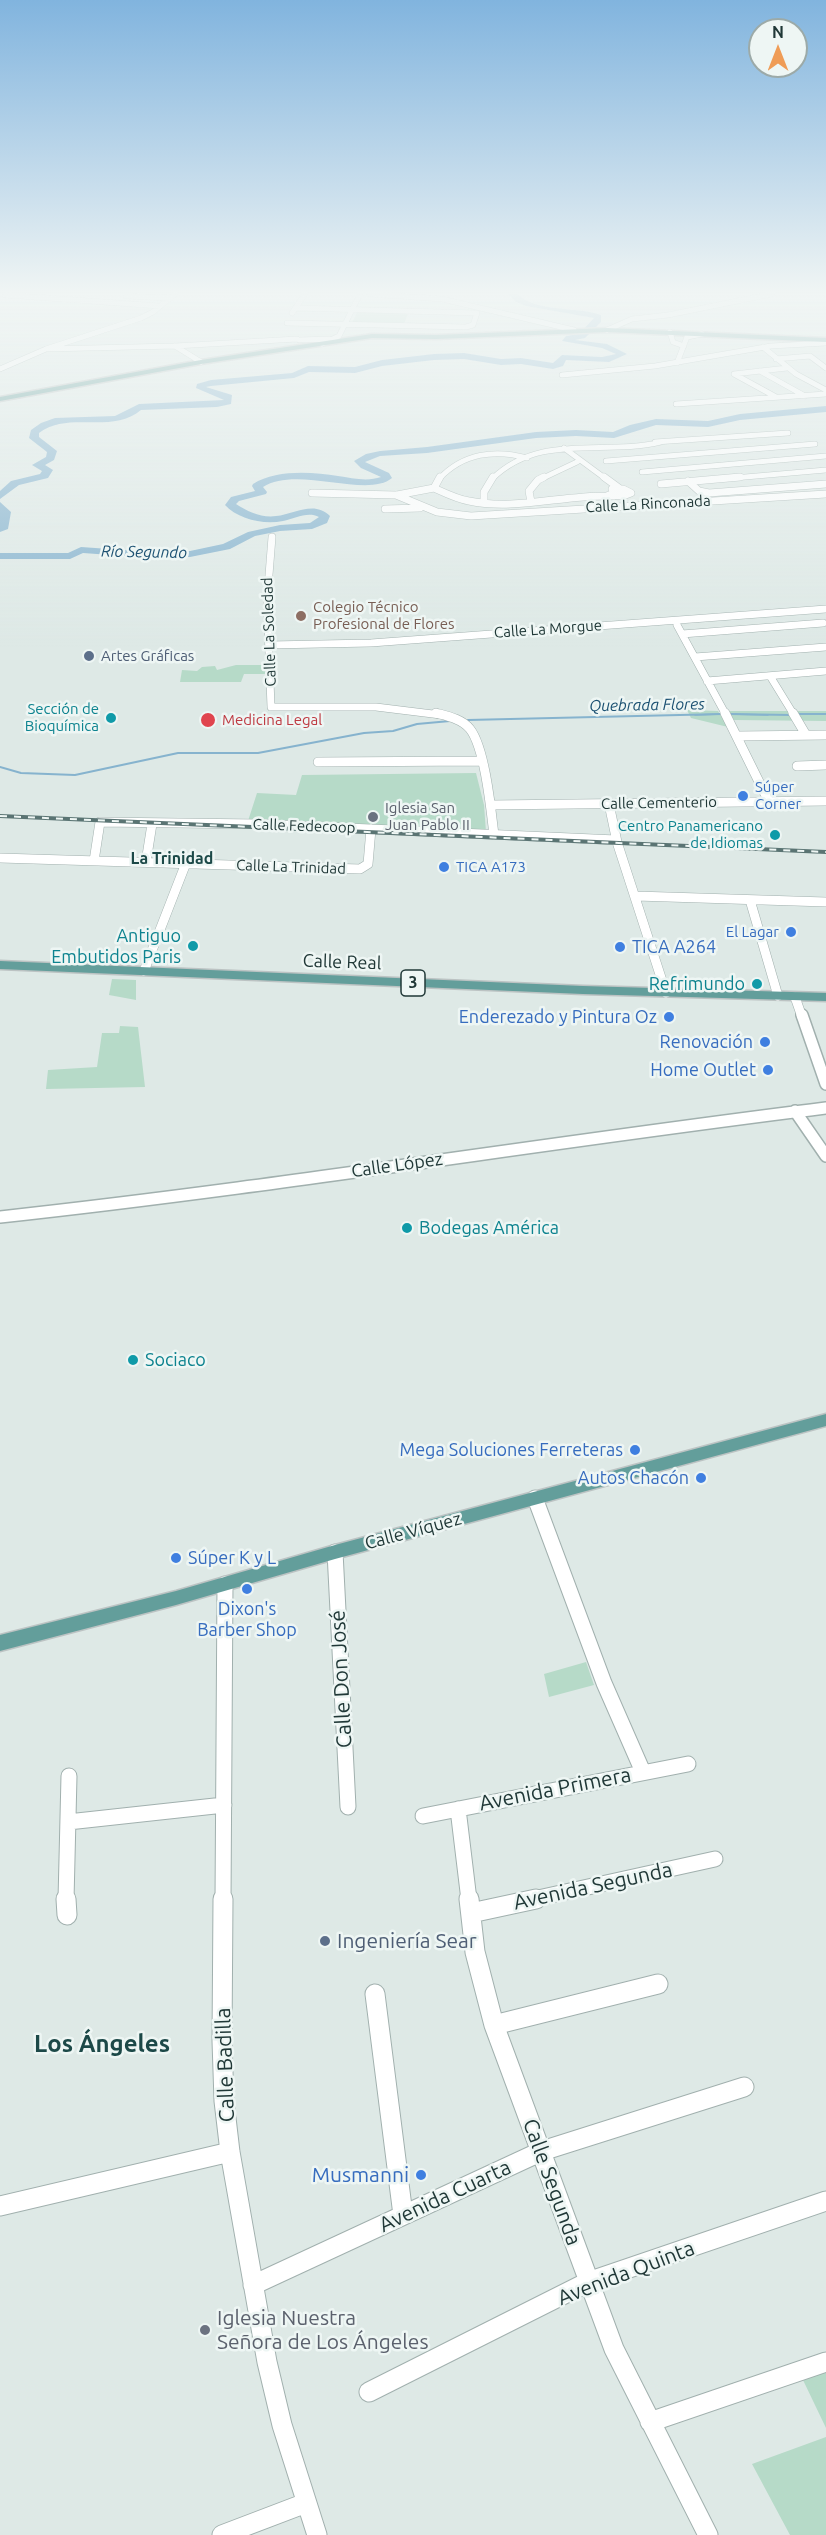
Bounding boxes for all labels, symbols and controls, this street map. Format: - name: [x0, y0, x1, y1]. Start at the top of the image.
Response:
- north arrow: [748, 18, 808, 78]
- text: N: [772, 23, 784, 41]
- street label: Calle La Rinconada: [585, 492, 711, 516]
- water label: Río Segundo: [101, 542, 187, 562]
- street label: Calle La Soledad: [258, 577, 280, 687]
- place label: Colegio Técnico Profesional de Flores: [313, 598, 455, 633]
- marker: Colegio Técnico Profesional de Flores: [294, 609, 308, 623]
- street label: Calle La Morgue: [493, 616, 603, 642]
- place label: Artes Gráficas: [101, 647, 194, 665]
- marker: Artes Gráficas: [82, 649, 96, 663]
- water label: Quebrada Flores: [589, 694, 705, 716]
- place label: Sección de Bioquímica: [25, 700, 99, 735]
- marker: Sección de Bioquímica: [104, 711, 118, 725]
- marker: Medicina Legal: [199, 711, 217, 729]
- place label: Medicina Legal: [222, 711, 322, 729]
- place label: Súper Corner: [755, 778, 801, 813]
- marker: Súper Corner: [736, 789, 750, 803]
- street label: Calle Cementerio: [601, 793, 717, 813]
- place label: Iglesia San Juan Pablo II: [385, 799, 470, 834]
- marker: Iglesia San Juan Pablo II: [366, 810, 380, 824]
- street label: Calle Fedecoop: [252, 815, 356, 837]
- place label: Centro Panamericano de Idiomas: [618, 817, 763, 852]
- marker: Centro Panamericano de Idiomas: [768, 828, 782, 842]
- district label: La Trinidad: [131, 849, 213, 869]
- street label: Calle La Trinidad: [236, 856, 346, 878]
- place label: TICA A173: [456, 858, 526, 876]
- marker: TICA A173: [437, 860, 451, 874]
- place label: El Lagar: [726, 923, 779, 941]
- place label: Antiguo Embutidos Paris: [51, 925, 181, 968]
- marker: El Lagar: [784, 925, 798, 939]
- place label: TICA A264: [632, 936, 716, 958]
- marker: Antiguo Embutidos Paris: [186, 939, 200, 953]
- marker: TICA A264: [613, 940, 627, 954]
- street label: Calle Real: [302, 950, 382, 974]
- road number: 3: [401, 970, 425, 996]
- place label: Refrimundo: [649, 973, 745, 995]
- marker: Refrimundo: [750, 977, 764, 991]
- place label: Enderezado y Pintura Oz: [459, 1006, 657, 1028]
- marker: Enderezado y Pintura Oz: [662, 1010, 676, 1024]
- place label: Renovación: [660, 1031, 753, 1053]
- marker: Renovación: [758, 1035, 772, 1049]
- place label: Home Outlet: [650, 1059, 756, 1081]
- marker: Home Outlet: [761, 1063, 775, 1077]
- street label: Calle López: [350, 1148, 444, 1182]
- place label: Bodegas América: [419, 1217, 559, 1239]
- marker: Bodegas América: [400, 1221, 414, 1235]
- place label: Sociaco: [145, 1349, 206, 1371]
- marker: Sociaco: [126, 1353, 140, 1367]
- place label: Mega Soluciones Ferreteras: [400, 1439, 623, 1461]
- marker: Mega Soluciones Ferreteras: [628, 1443, 642, 1457]
- place label: Autos Chacón: [578, 1467, 689, 1489]
- marker: Autos Chacón: [694, 1471, 708, 1485]
- street label: Calle Víquez: [362, 1508, 464, 1554]
- place label: Súper K y L: [188, 1547, 276, 1569]
- marker: Súper K y L: [169, 1551, 183, 1565]
- marker: Dixon's Barber Shop: [240, 1582, 254, 1596]
- place label: Dixon's Barber Shop: [197, 1598, 297, 1640]
- street label: Calle Don José: [325, 1609, 357, 1749]
- street label: Avenida Primera: [477, 1762, 633, 1816]
- street label: Avenida Segunda: [511, 1857, 675, 1915]
- place label: Ingeniería Sear: [337, 1928, 477, 1954]
- marker: Ingeniería Sear: [318, 1934, 332, 1948]
- street label: Calle Badilla: [210, 2007, 240, 2123]
- district label: Los Ángeles: [34, 2030, 170, 2058]
- street label: Calle Segunda: [517, 2115, 587, 2249]
- street label: Avenida Cuarta: [375, 2154, 515, 2238]
- place label: Musmanni: [312, 2162, 409, 2188]
- marker: Musmanni: [414, 2168, 428, 2182]
- street label: Avenida Quinta: [554, 2235, 698, 2311]
- place label: Iglesia Nuestra Señora de Los Ángeles: [217, 2305, 429, 2355]
- marker: Iglesia Nuestra Señora de Los Ángeles: [198, 2323, 212, 2337]

